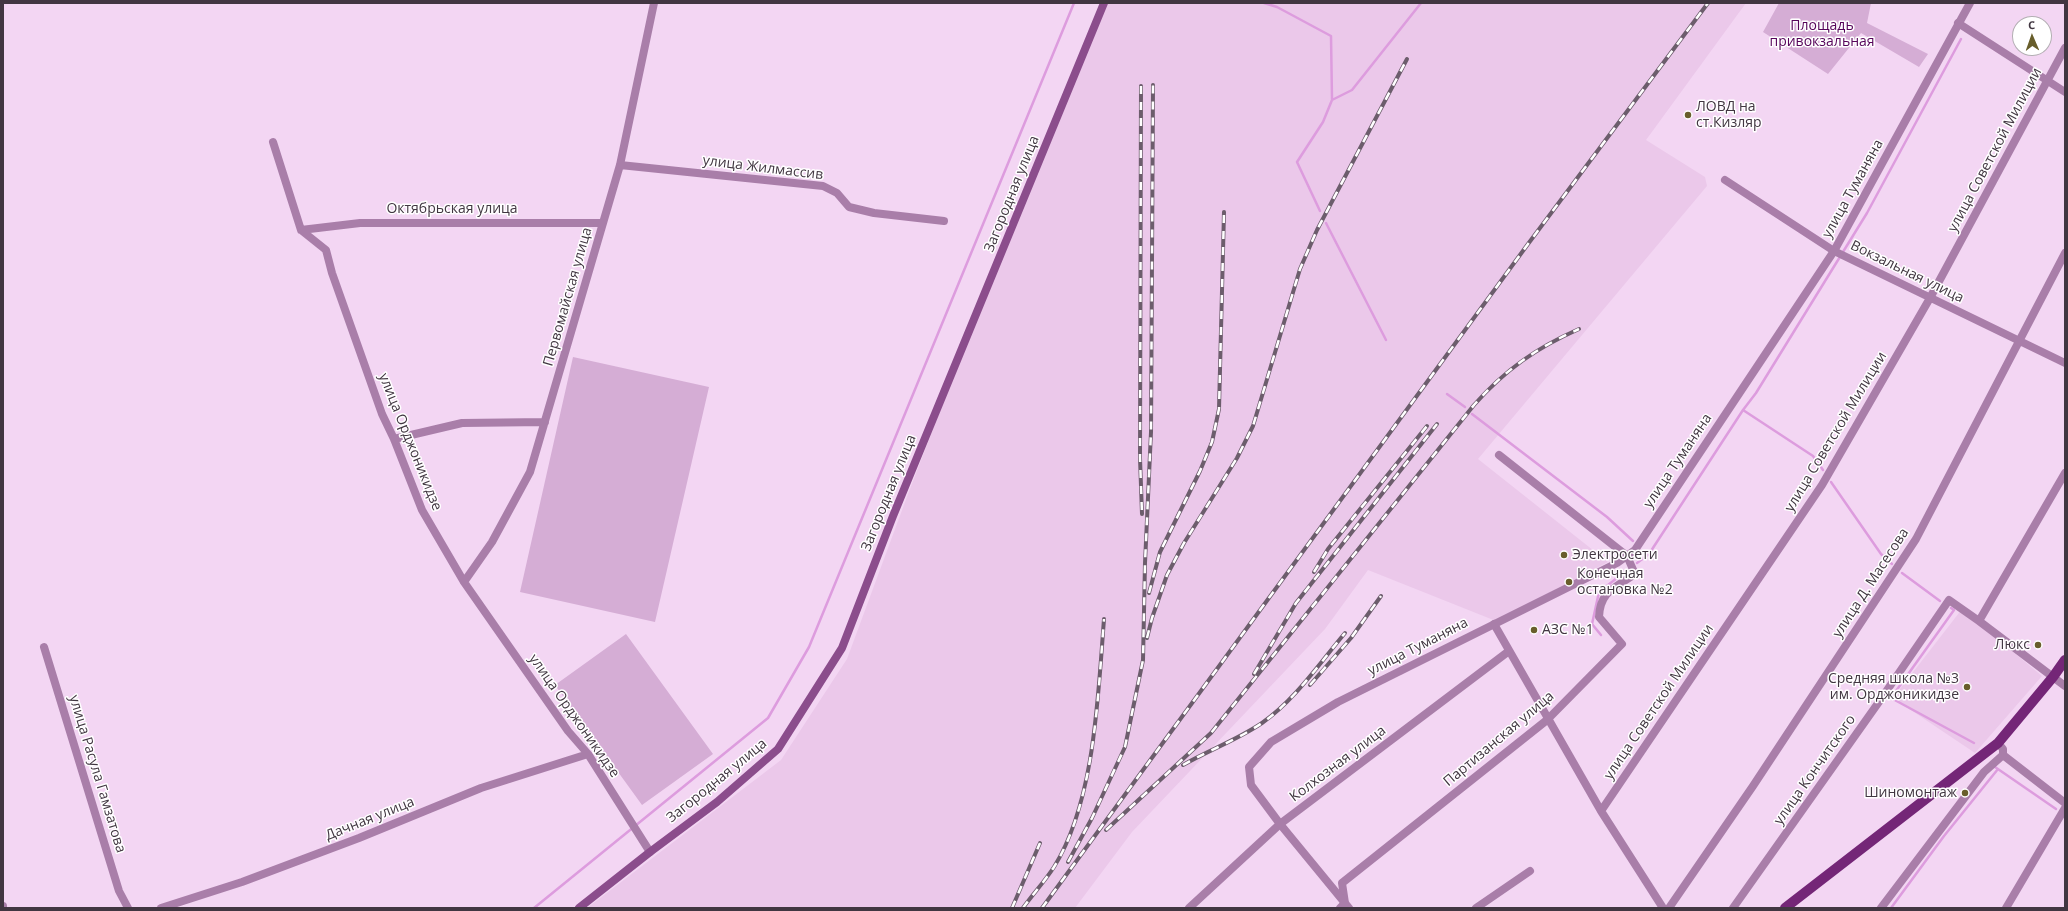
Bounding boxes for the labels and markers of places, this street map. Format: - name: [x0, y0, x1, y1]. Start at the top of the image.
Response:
- place label: ЛОВД на ст.Кизляр: [1696, 99, 1762, 132]
- marker: ЛОВД на ст.Кизляр: [1683, 110, 1693, 120]
- place label: Электросети: [1572, 547, 1658, 563]
- marker: Электросети: [1559, 550, 1569, 560]
- place label: Конечная остановка №2: [1577, 566, 1673, 598]
- marker: Конечная остановка №2: [1564, 577, 1574, 587]
- place label: АЗС №1: [1542, 622, 1594, 638]
- marker: АЗС №1: [1529, 625, 1539, 635]
- place label: Люкс: [1995, 637, 2030, 653]
- marker: Люкс: [2033, 640, 2043, 650]
- place label: Средняя школа №3 им. Орджоникидзе: [1828, 671, 1959, 704]
- marker: Средняя школа №3 им. Орджоникидзе: [1962, 682, 1972, 692]
- place label: Шиномонтаж: [1864, 785, 1957, 801]
- marker: Шиномонтаж: [1960, 788, 1970, 798]

